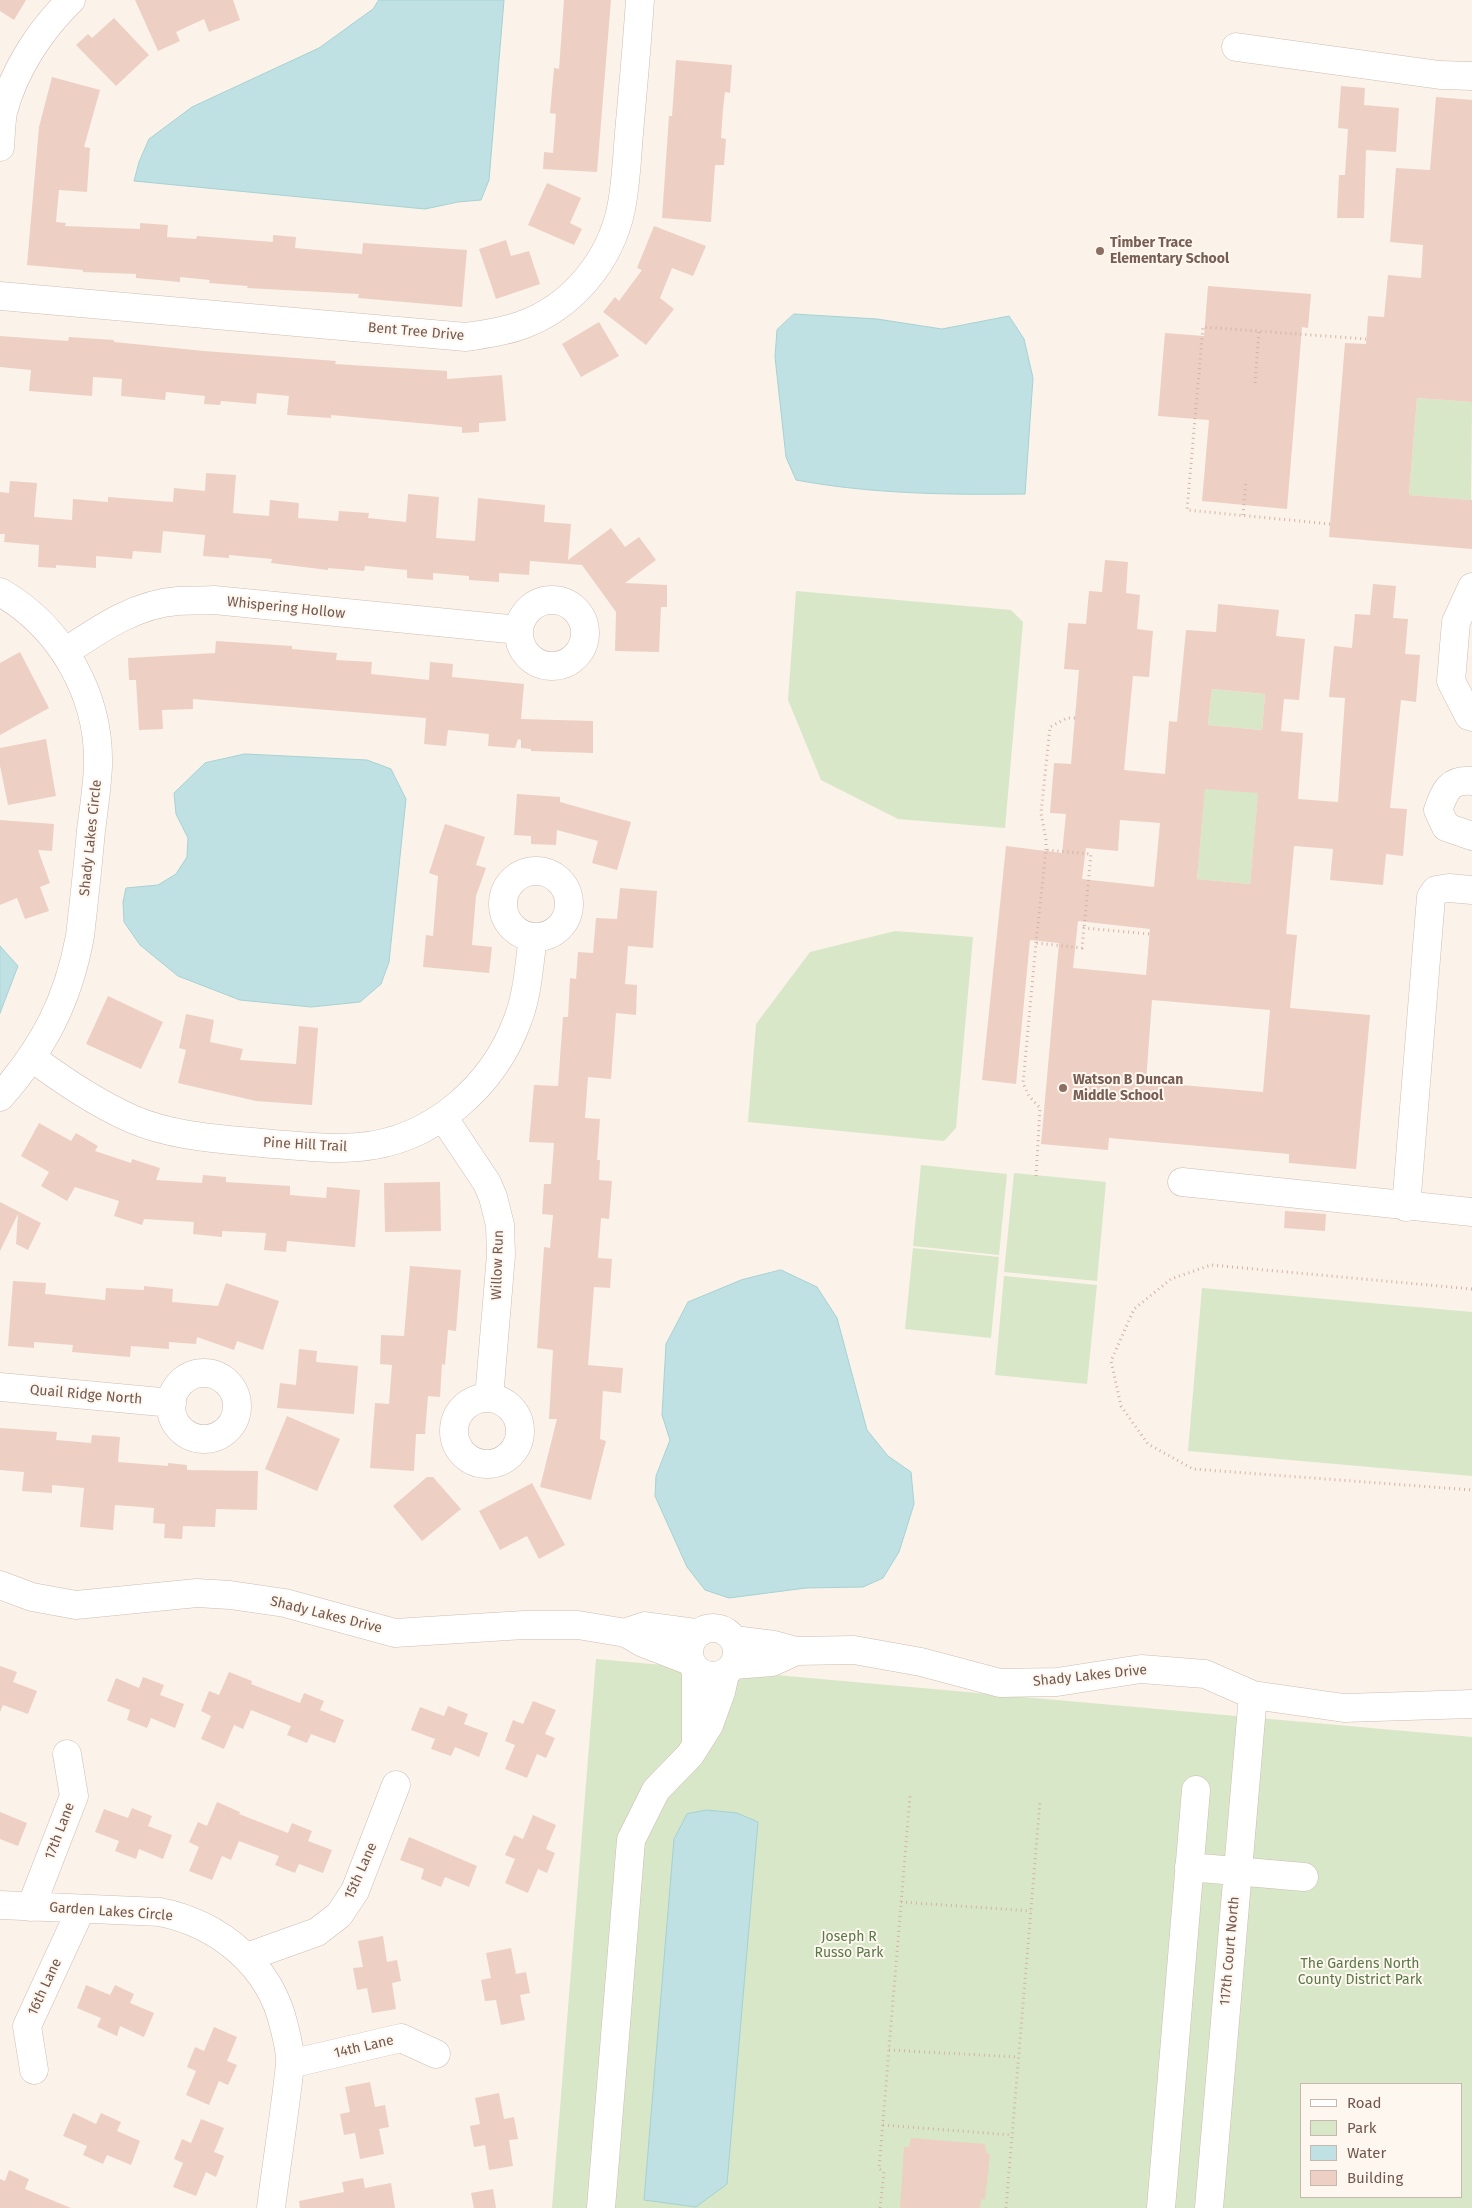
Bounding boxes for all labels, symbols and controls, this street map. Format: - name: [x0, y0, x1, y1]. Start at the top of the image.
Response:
- place label: Timber Trace Elementary School: [1110, 235, 1229, 268]
- marker: Timber Trace Elementary School: [1094, 245, 1106, 257]
- street label: Bent Tree Drive: [367, 319, 465, 345]
- street label: Whispering Hollow: [226, 593, 346, 623]
- street label: Shady Lakes Circle: [77, 779, 105, 897]
- place label: Watson B Duncan Middle School: [1073, 1072, 1183, 1104]
- marker: Watson B Duncan Middle School: [1057, 1082, 1069, 1094]
- street label: Pine Hill Trail: [262, 1134, 348, 1156]
- street label: Willow Run: [488, 1230, 508, 1300]
- street label: Quail Ridge North: [29, 1382, 143, 1408]
- street label: Shady Lakes Drive: [268, 1593, 384, 1637]
- street label: Shady Lakes Drive: [1032, 1662, 1148, 1690]
- street label: 17th Lane: [41, 1800, 79, 1862]
- street label: 15th Lane: [341, 1840, 381, 1902]
- street label: 117th Court North: [1217, 1896, 1243, 2006]
- street label: Garden Lakes Circle: [49, 1899, 173, 1925]
- park label: Joseph R Russo Park: [815, 1929, 883, 1961]
- street label: 16th Lane: [25, 1956, 65, 2018]
- park label: The Gardens North County District Park: [1298, 1956, 1422, 1988]
- street label: 14th Lane: [333, 2032, 395, 2062]
- legend: [1300, 2083, 1462, 2198]
- text: Road: [1347, 2094, 1382, 2112]
- text: Park: [1347, 2119, 1377, 2137]
- text: Water: [1347, 2144, 1386, 2162]
- text: Building: [1347, 2169, 1403, 2187]

